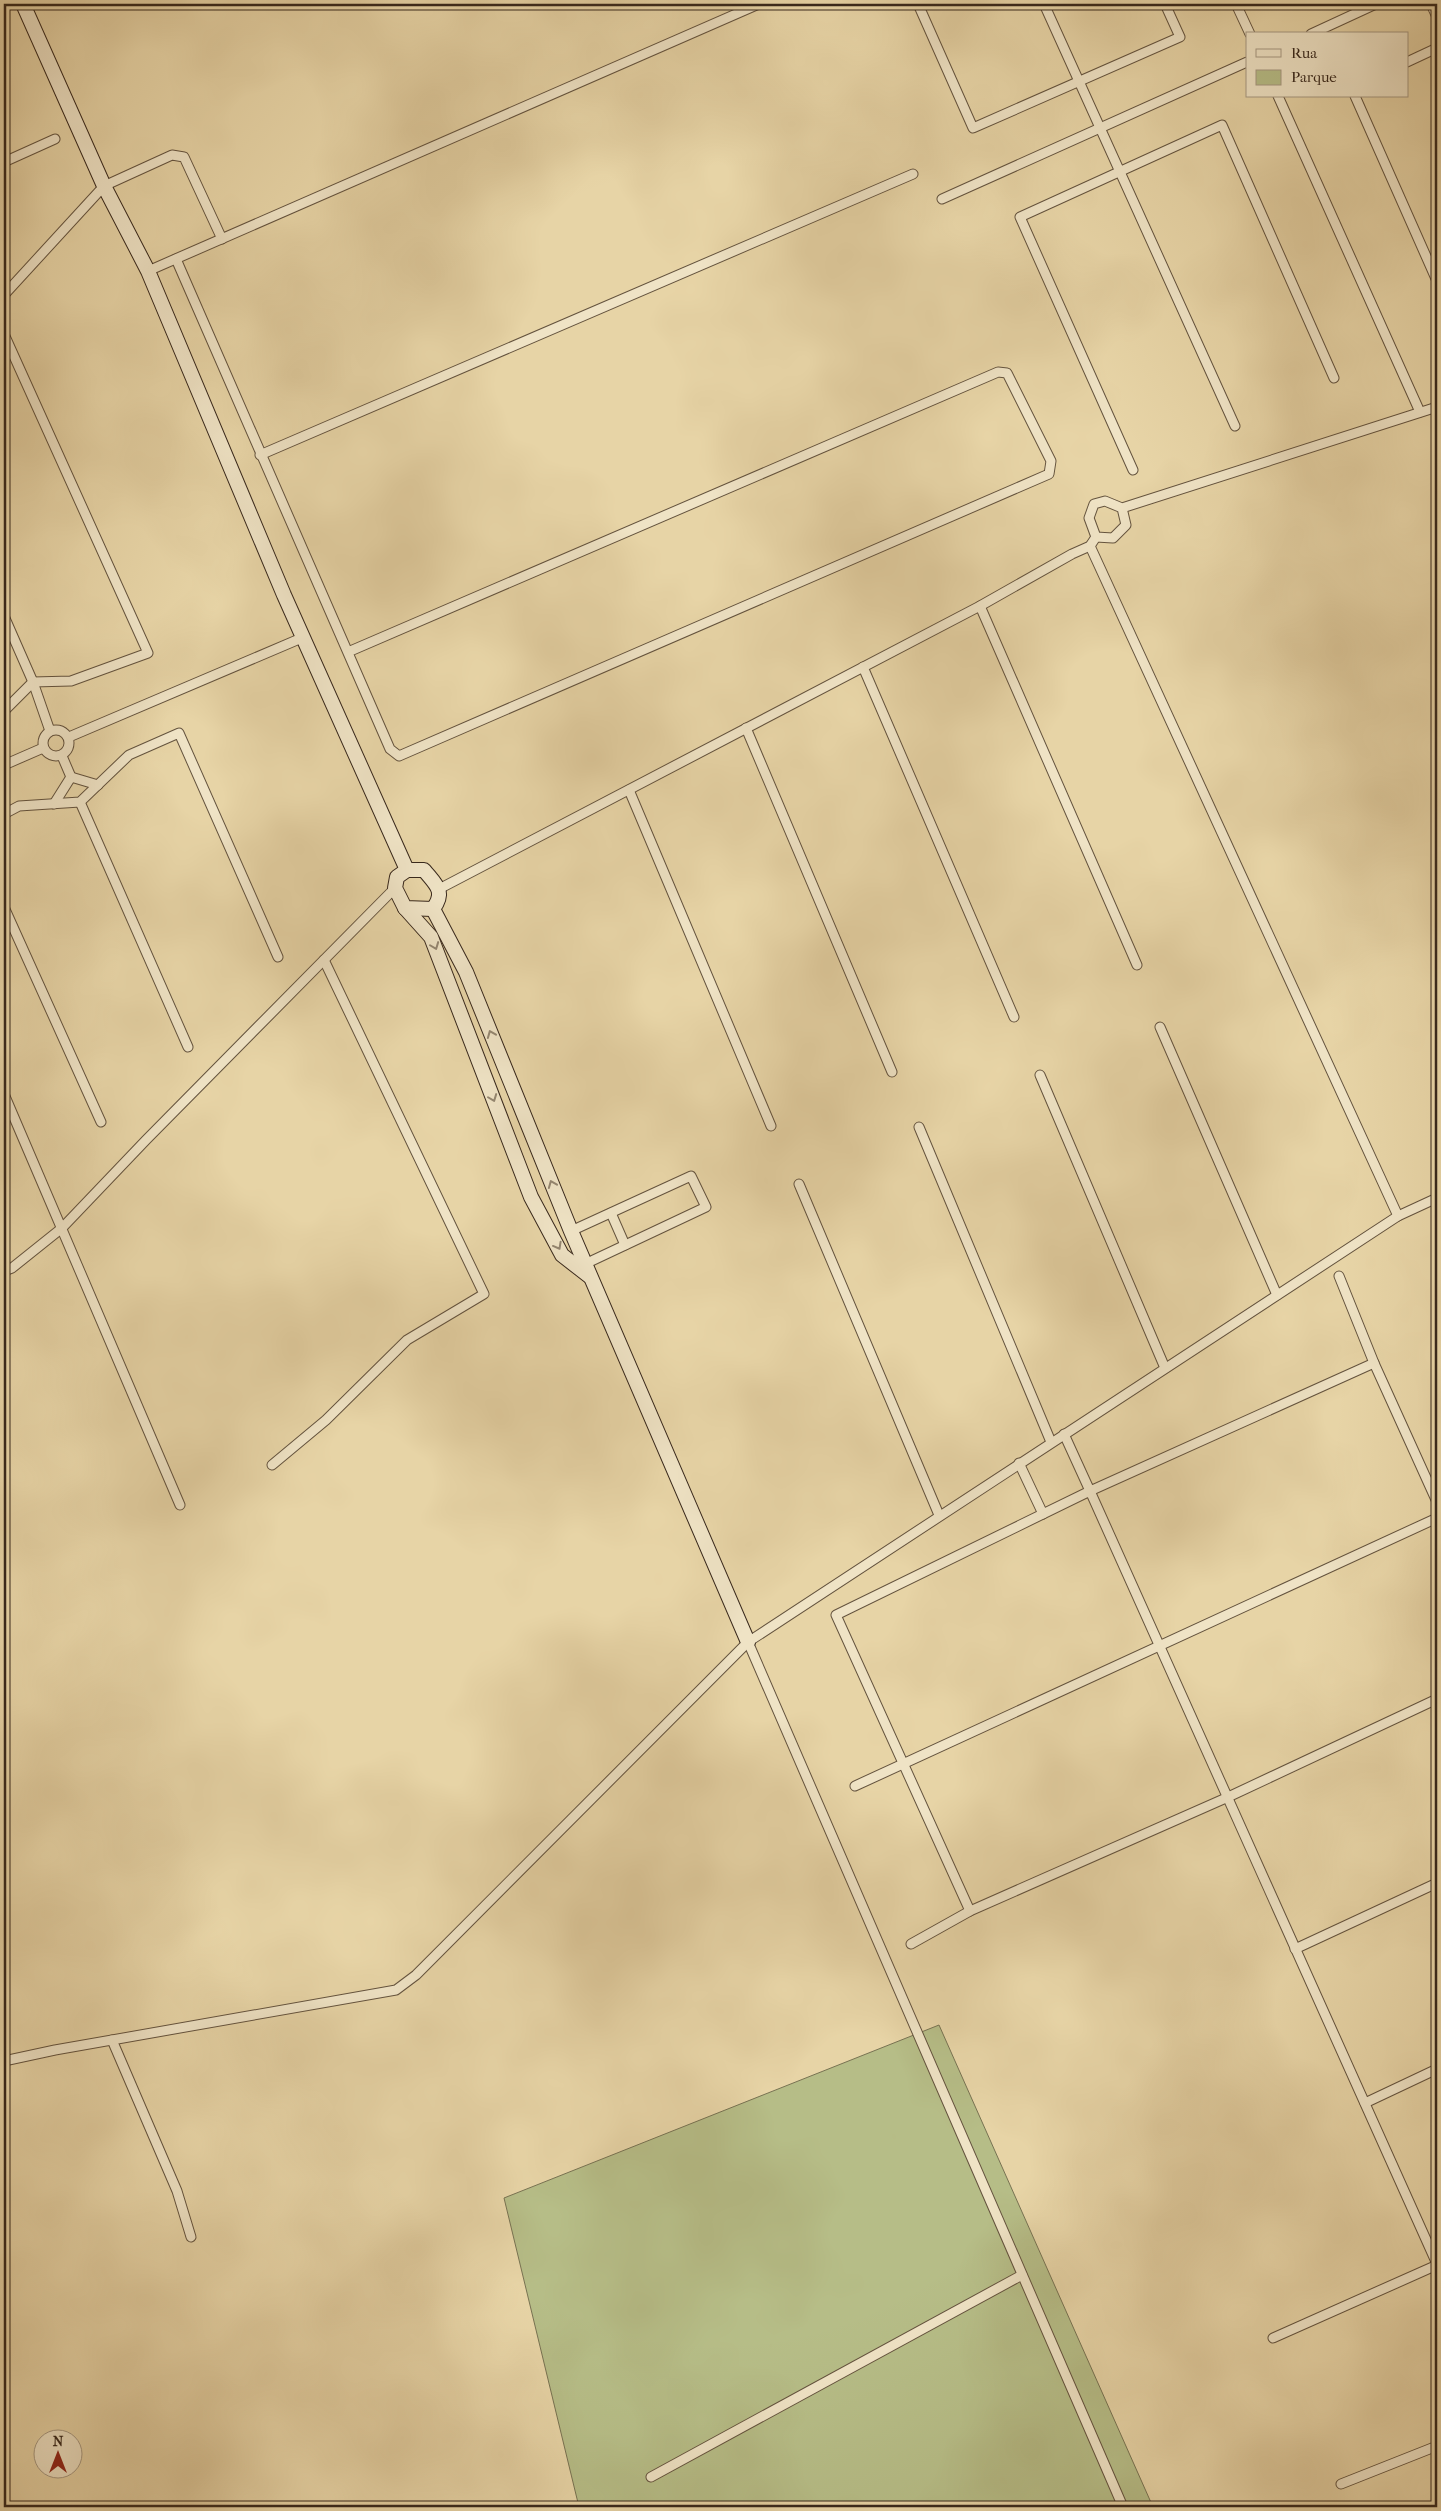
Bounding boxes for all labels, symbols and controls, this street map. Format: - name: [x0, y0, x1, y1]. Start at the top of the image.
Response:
- legend: [1246, 32, 1408, 98]
- text: Rua: [1291, 44, 1318, 62]
- text: Parque: [1291, 68, 1337, 86]
- one-way arrow: [428, 941, 439, 950]
- one-way arrow: [487, 1030, 497, 1038]
- one-way arrow: [487, 1093, 497, 1102]
- one-way arrow: [548, 1180, 558, 1189]
- one-way arrow: [552, 1241, 562, 1250]
- north arrow: [32, 2428, 82, 2478]
- text: N: [53, 2433, 64, 2450]

